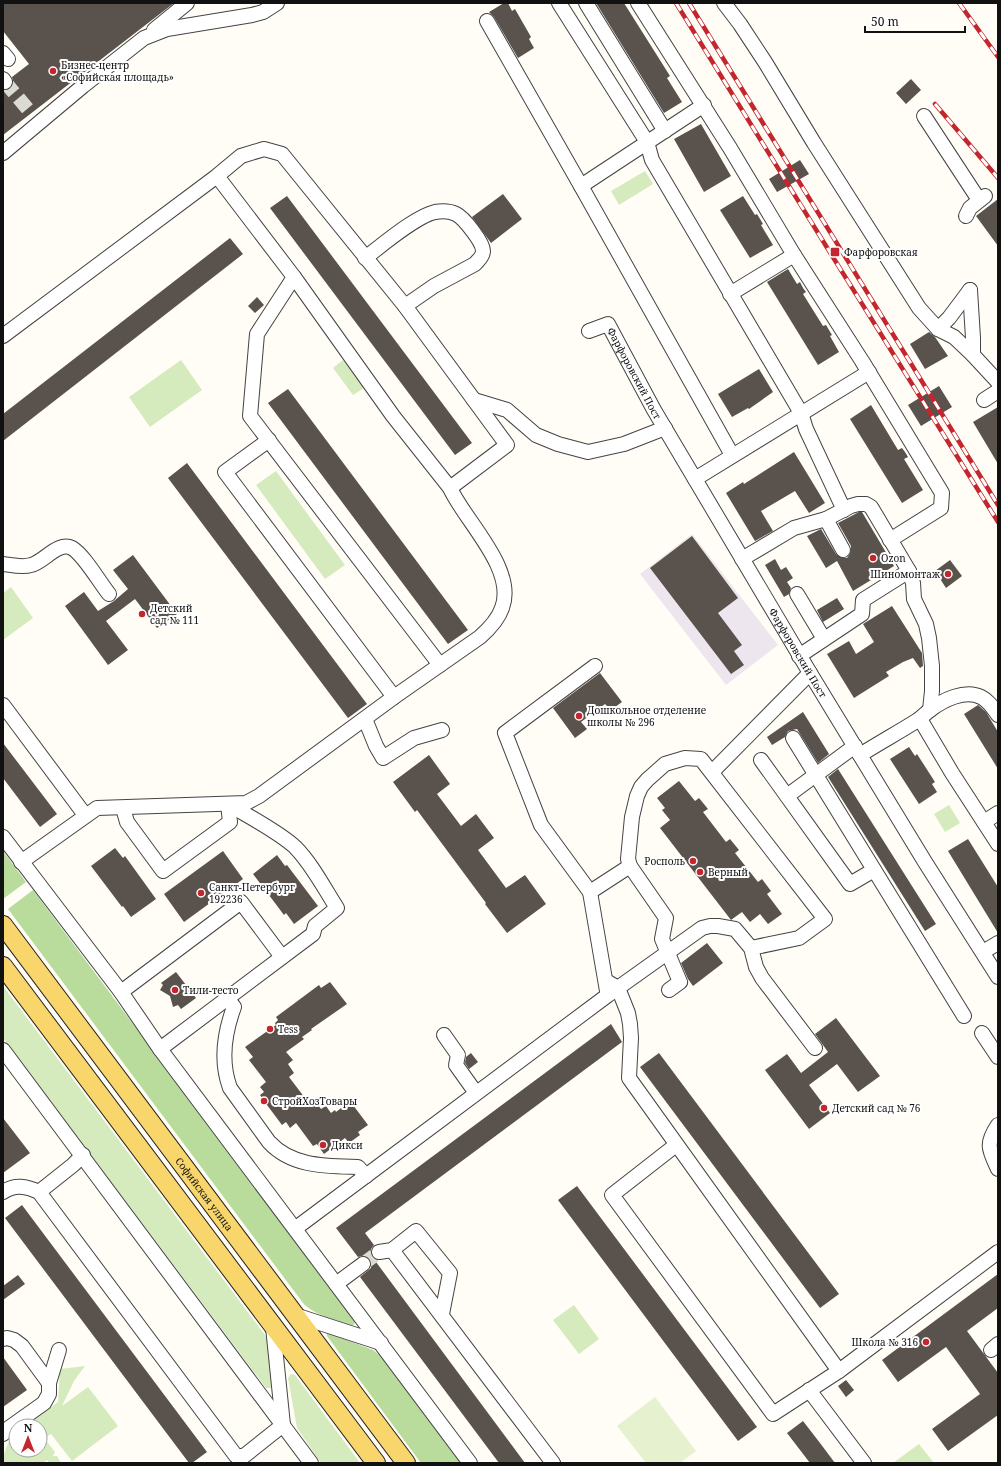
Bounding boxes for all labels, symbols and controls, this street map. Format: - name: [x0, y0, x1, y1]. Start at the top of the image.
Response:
- scale bar: [865, 8, 965, 34]
- text: 50 m: [871, 13, 899, 30]
- place label: Бизнес-центр «Софийская площадь»: [61, 58, 174, 84]
- marker: Бизнес-центр «Софийская площадь»: [48, 66, 58, 76]
- place label: Фарфоровская: [844, 245, 918, 259]
- marker: Фарфоровская: [829, 246, 841, 258]
- street label: Фарфоровский Пост: [604, 325, 665, 422]
- place label: Ozon: [881, 551, 906, 565]
- marker: Ozon: [868, 553, 878, 563]
- place label: Шиномонтаж: [870, 567, 940, 581]
- marker: Шиномонтаж: [943, 569, 953, 579]
- place label: Детский сад № 111: [150, 601, 199, 627]
- street label: Фарфоровский Пост: [766, 605, 831, 701]
- marker: Детский сад № 111: [137, 609, 147, 619]
- place label: Дошкольное отделение школы № 296: [587, 703, 706, 729]
- marker: Дошкольное отделение школы № 296: [574, 711, 584, 721]
- place label: Росполь: [644, 854, 686, 868]
- marker: Росполь: [688, 856, 698, 866]
- place label: Верный: [708, 865, 748, 879]
- marker: Верный: [695, 867, 705, 877]
- place label: Санкт-Петербург 192236: [209, 880, 295, 906]
- marker: Санкт-Петербург 192236: [196, 888, 206, 898]
- place label: Тили-тесто: [183, 983, 239, 997]
- marker: Тили-тесто: [170, 985, 180, 995]
- place label: Tess: [278, 1022, 298, 1036]
- marker: Tess: [265, 1024, 275, 1034]
- place label: СтройХозТовары: [272, 1094, 357, 1108]
- marker: СтройХозТовары: [259, 1096, 269, 1106]
- place label: Детский сад № 76: [832, 1101, 921, 1115]
- marker: Детский сад № 76: [819, 1103, 829, 1113]
- place label: Дикси: [331, 1138, 363, 1152]
- marker: Дикси: [318, 1140, 328, 1150]
- street label: Софийская улица: [172, 1154, 237, 1234]
- place label: Школа № 316: [852, 1335, 918, 1349]
- marker: Школа № 316: [921, 1337, 931, 1347]
- north arrow: [8, 1418, 48, 1458]
- text: N: [24, 1420, 33, 1435]

